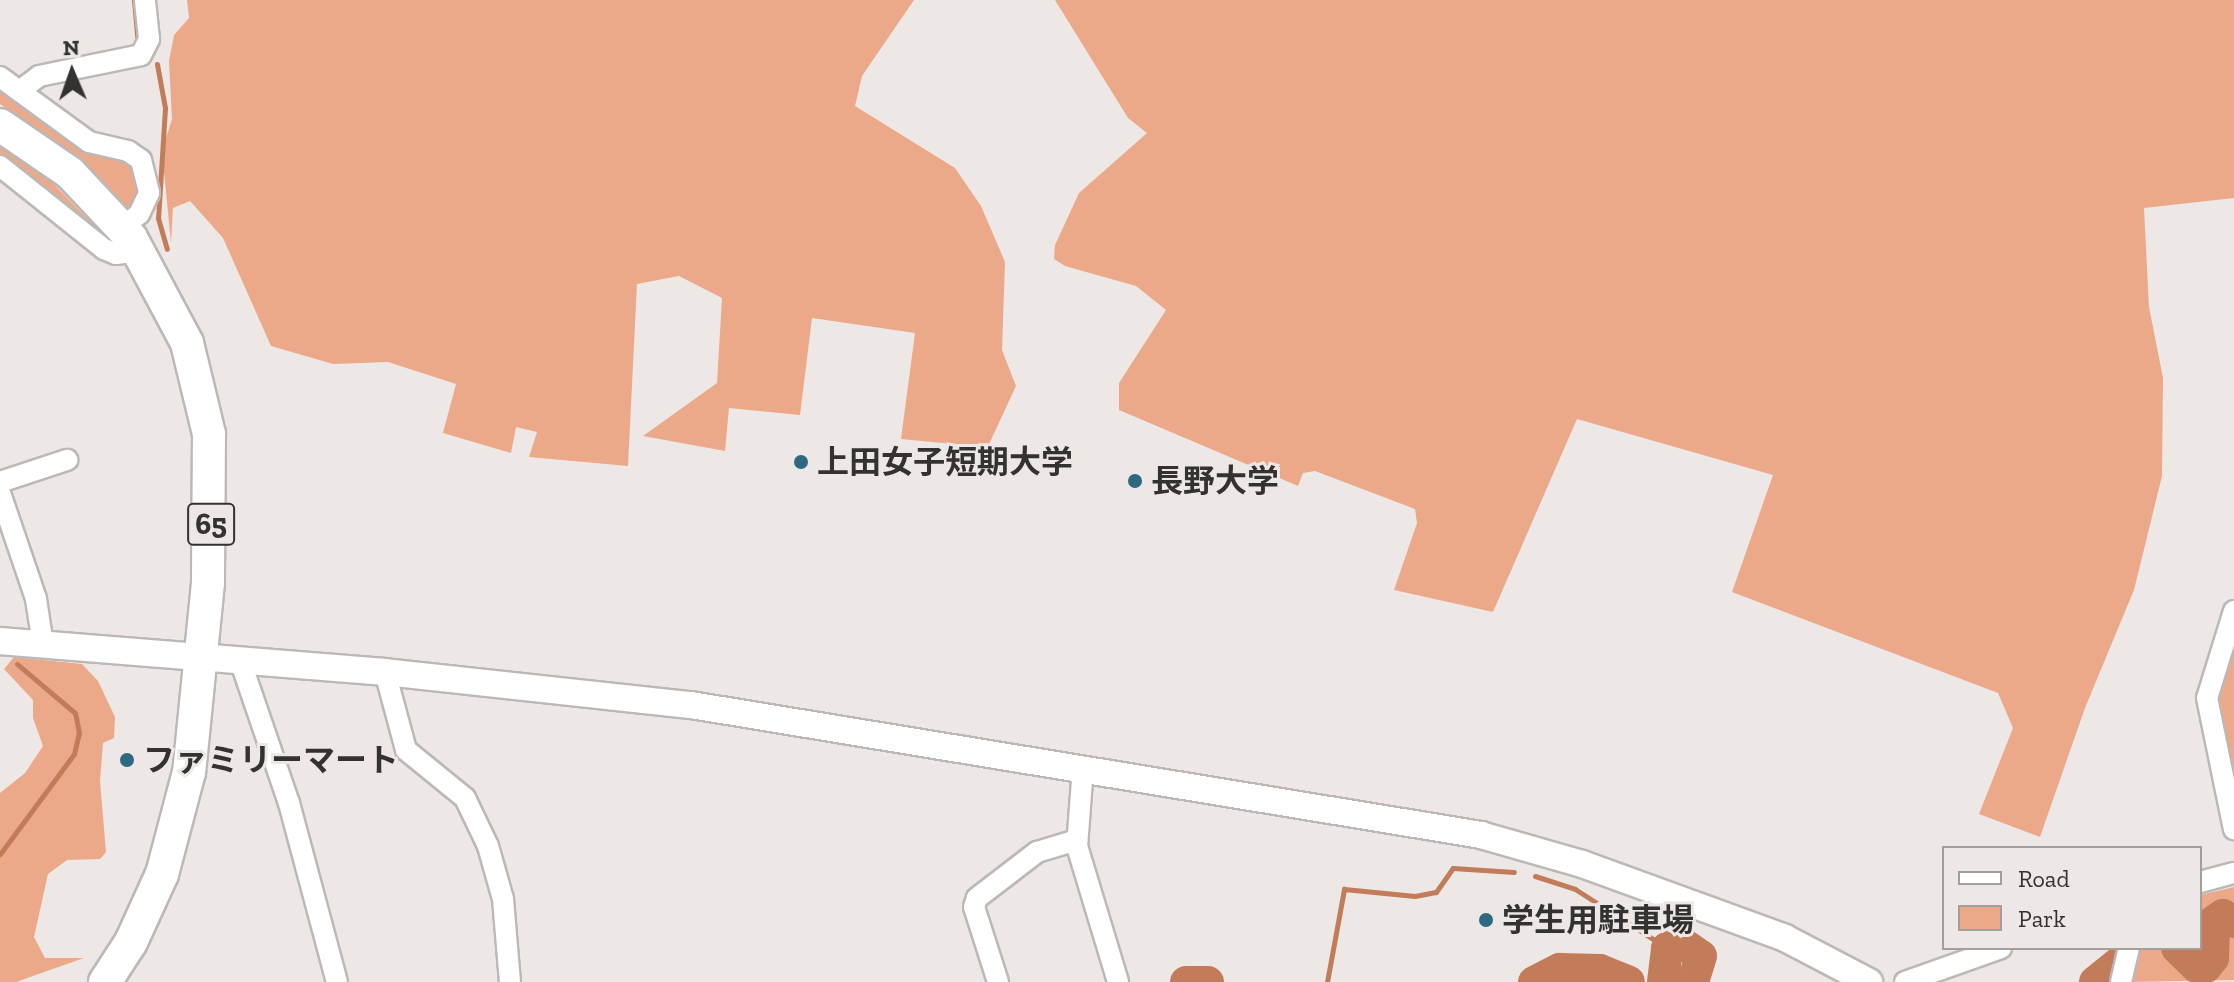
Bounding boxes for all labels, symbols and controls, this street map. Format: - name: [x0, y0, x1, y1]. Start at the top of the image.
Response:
- north arrow: [32, 32, 112, 112]
- text: N: [62, 34, 80, 61]
- place label: 上田女子短期大学: [817, 443, 1073, 481]
- marker: 上田女子短期大学: [792, 453, 810, 471]
- place label: 長野大学: [1151, 462, 1279, 500]
- marker: 長野大学: [1126, 472, 1144, 490]
- road number: 65: [187, 498, 235, 550]
- place label: ファミリーマート: [143, 741, 399, 779]
- marker: ファミリーマート: [118, 751, 136, 769]
- legend: [1942, 846, 2202, 950]
- text: Road: [2018, 864, 2070, 893]
- place label: 学生用駐車場: [1502, 901, 1694, 939]
- text: Park: [2018, 904, 2066, 933]
- marker: 学生用駐車場: [1477, 911, 1495, 929]

